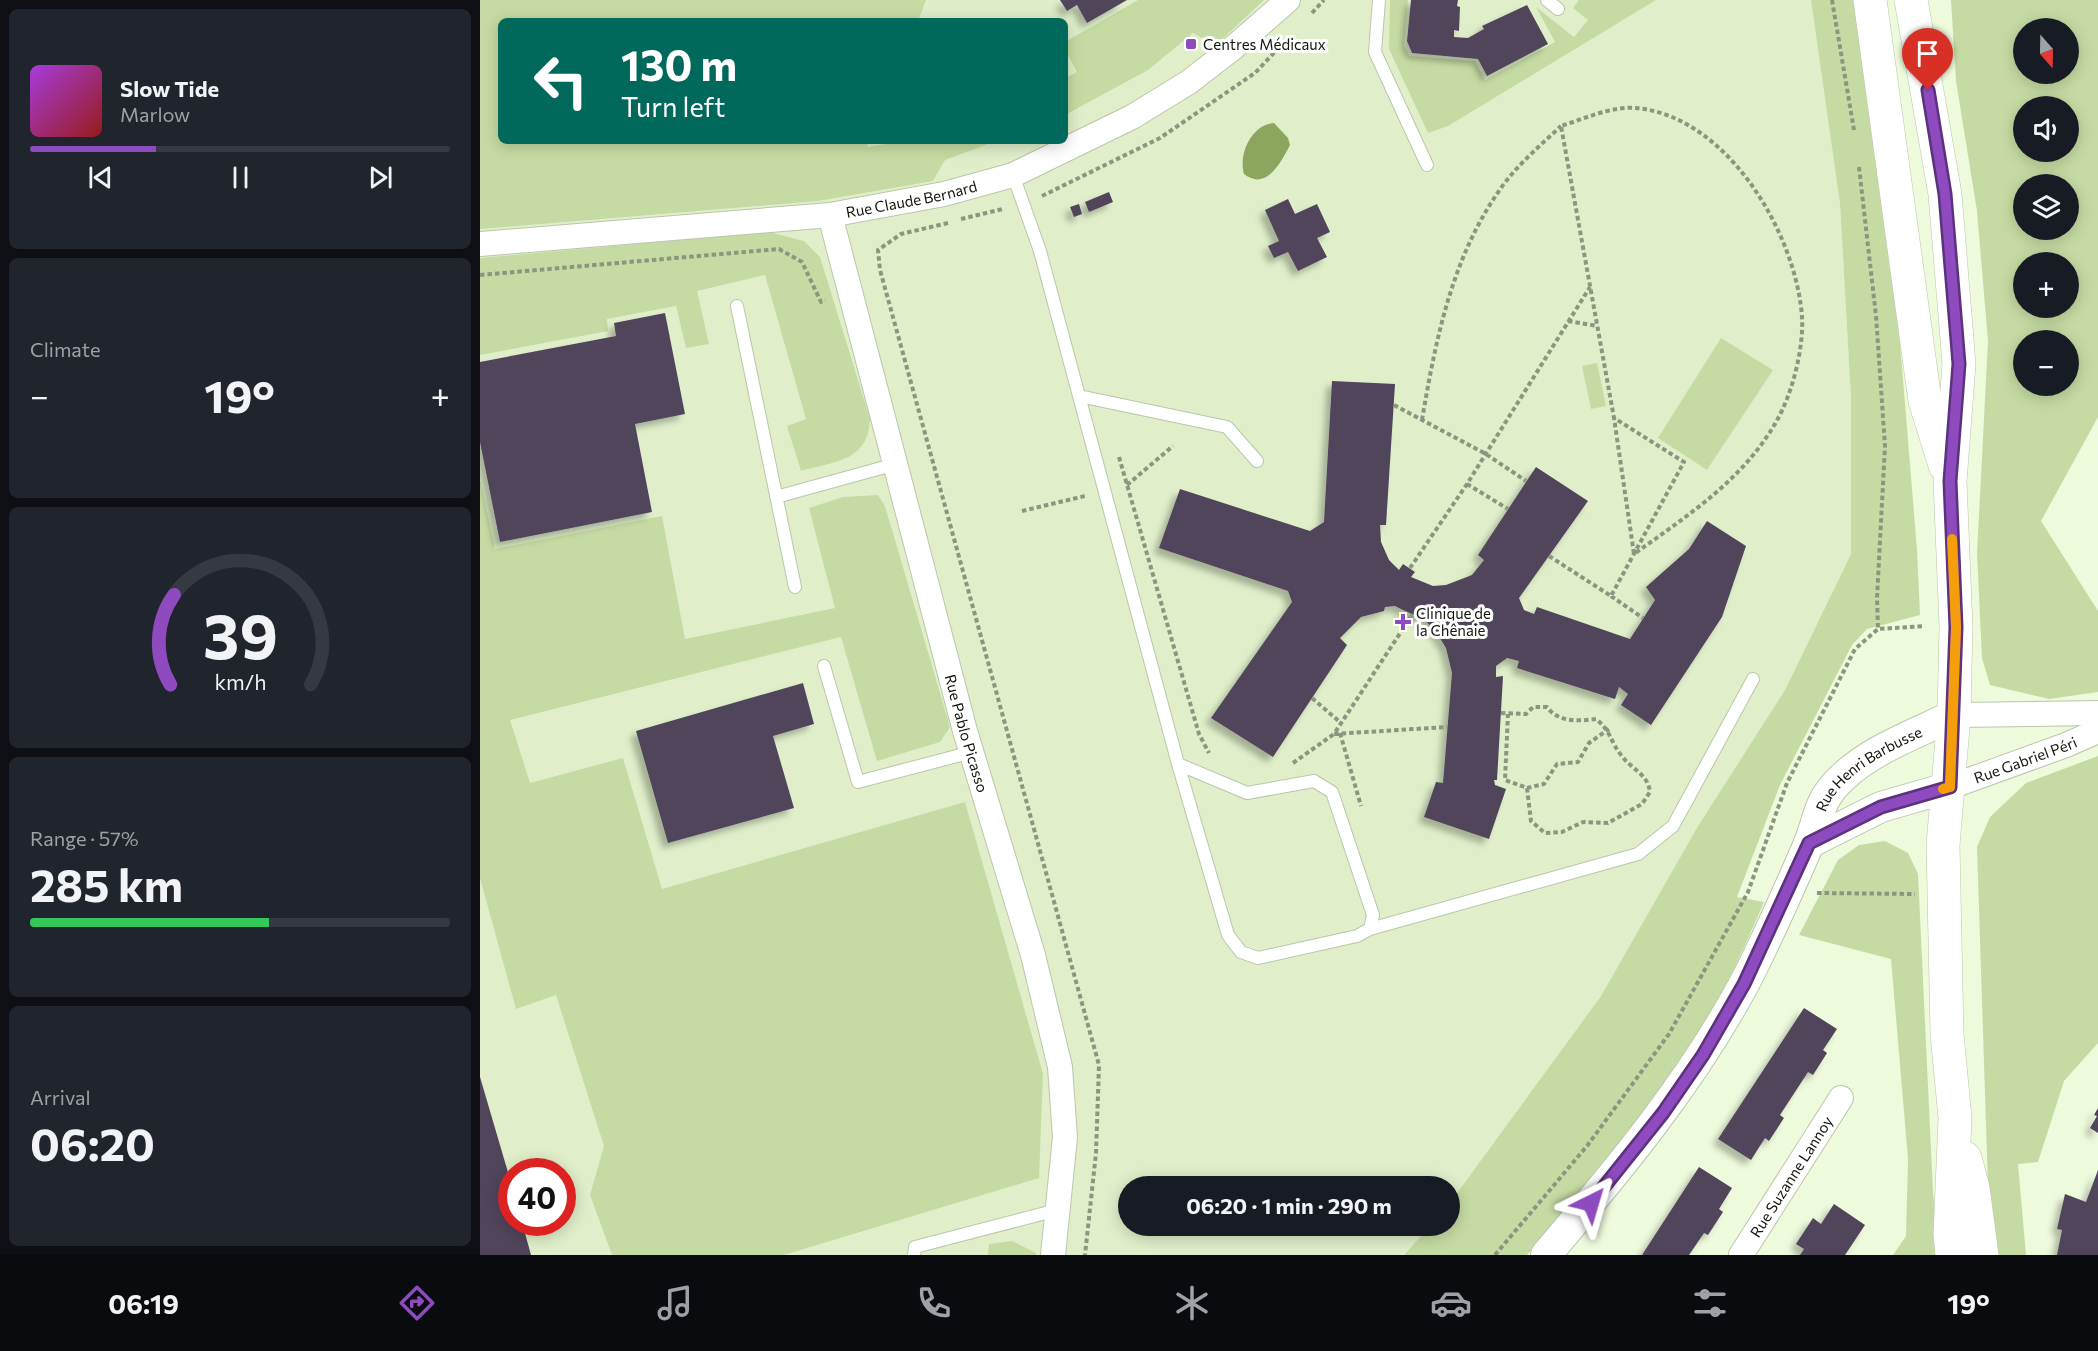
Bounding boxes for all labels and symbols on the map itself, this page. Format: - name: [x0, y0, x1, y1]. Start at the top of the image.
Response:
- north arrow: [2013, 18, 2079, 84]
- pin: [1902, 28, 1953, 90]
- place label: Centres Médicaux: [1203, 35, 1326, 53]
- marker: Centres Médicaux: [1184, 37, 1198, 51]
- street label: Rue Claude Bernard: [844, 176, 979, 221]
- place label: Clinique de la Chênaie: [1416, 604, 1491, 639]
- marker: Clinique de la Chênaie: [1394, 613, 1412, 631]
- street label: Rue Pablo Picasso: [942, 672, 992, 795]
- street label: Rue Henri Barbusse: [1811, 722, 1925, 814]
- street label: Rue Gabriel Péri: [1971, 732, 2079, 787]
- street label: Rue Suzanne Lannoy: [1746, 1113, 1836, 1240]
- speed limit sign: 40: [498, 1158, 576, 1236]
- position arrow: [1559, 1171, 1623, 1235]

